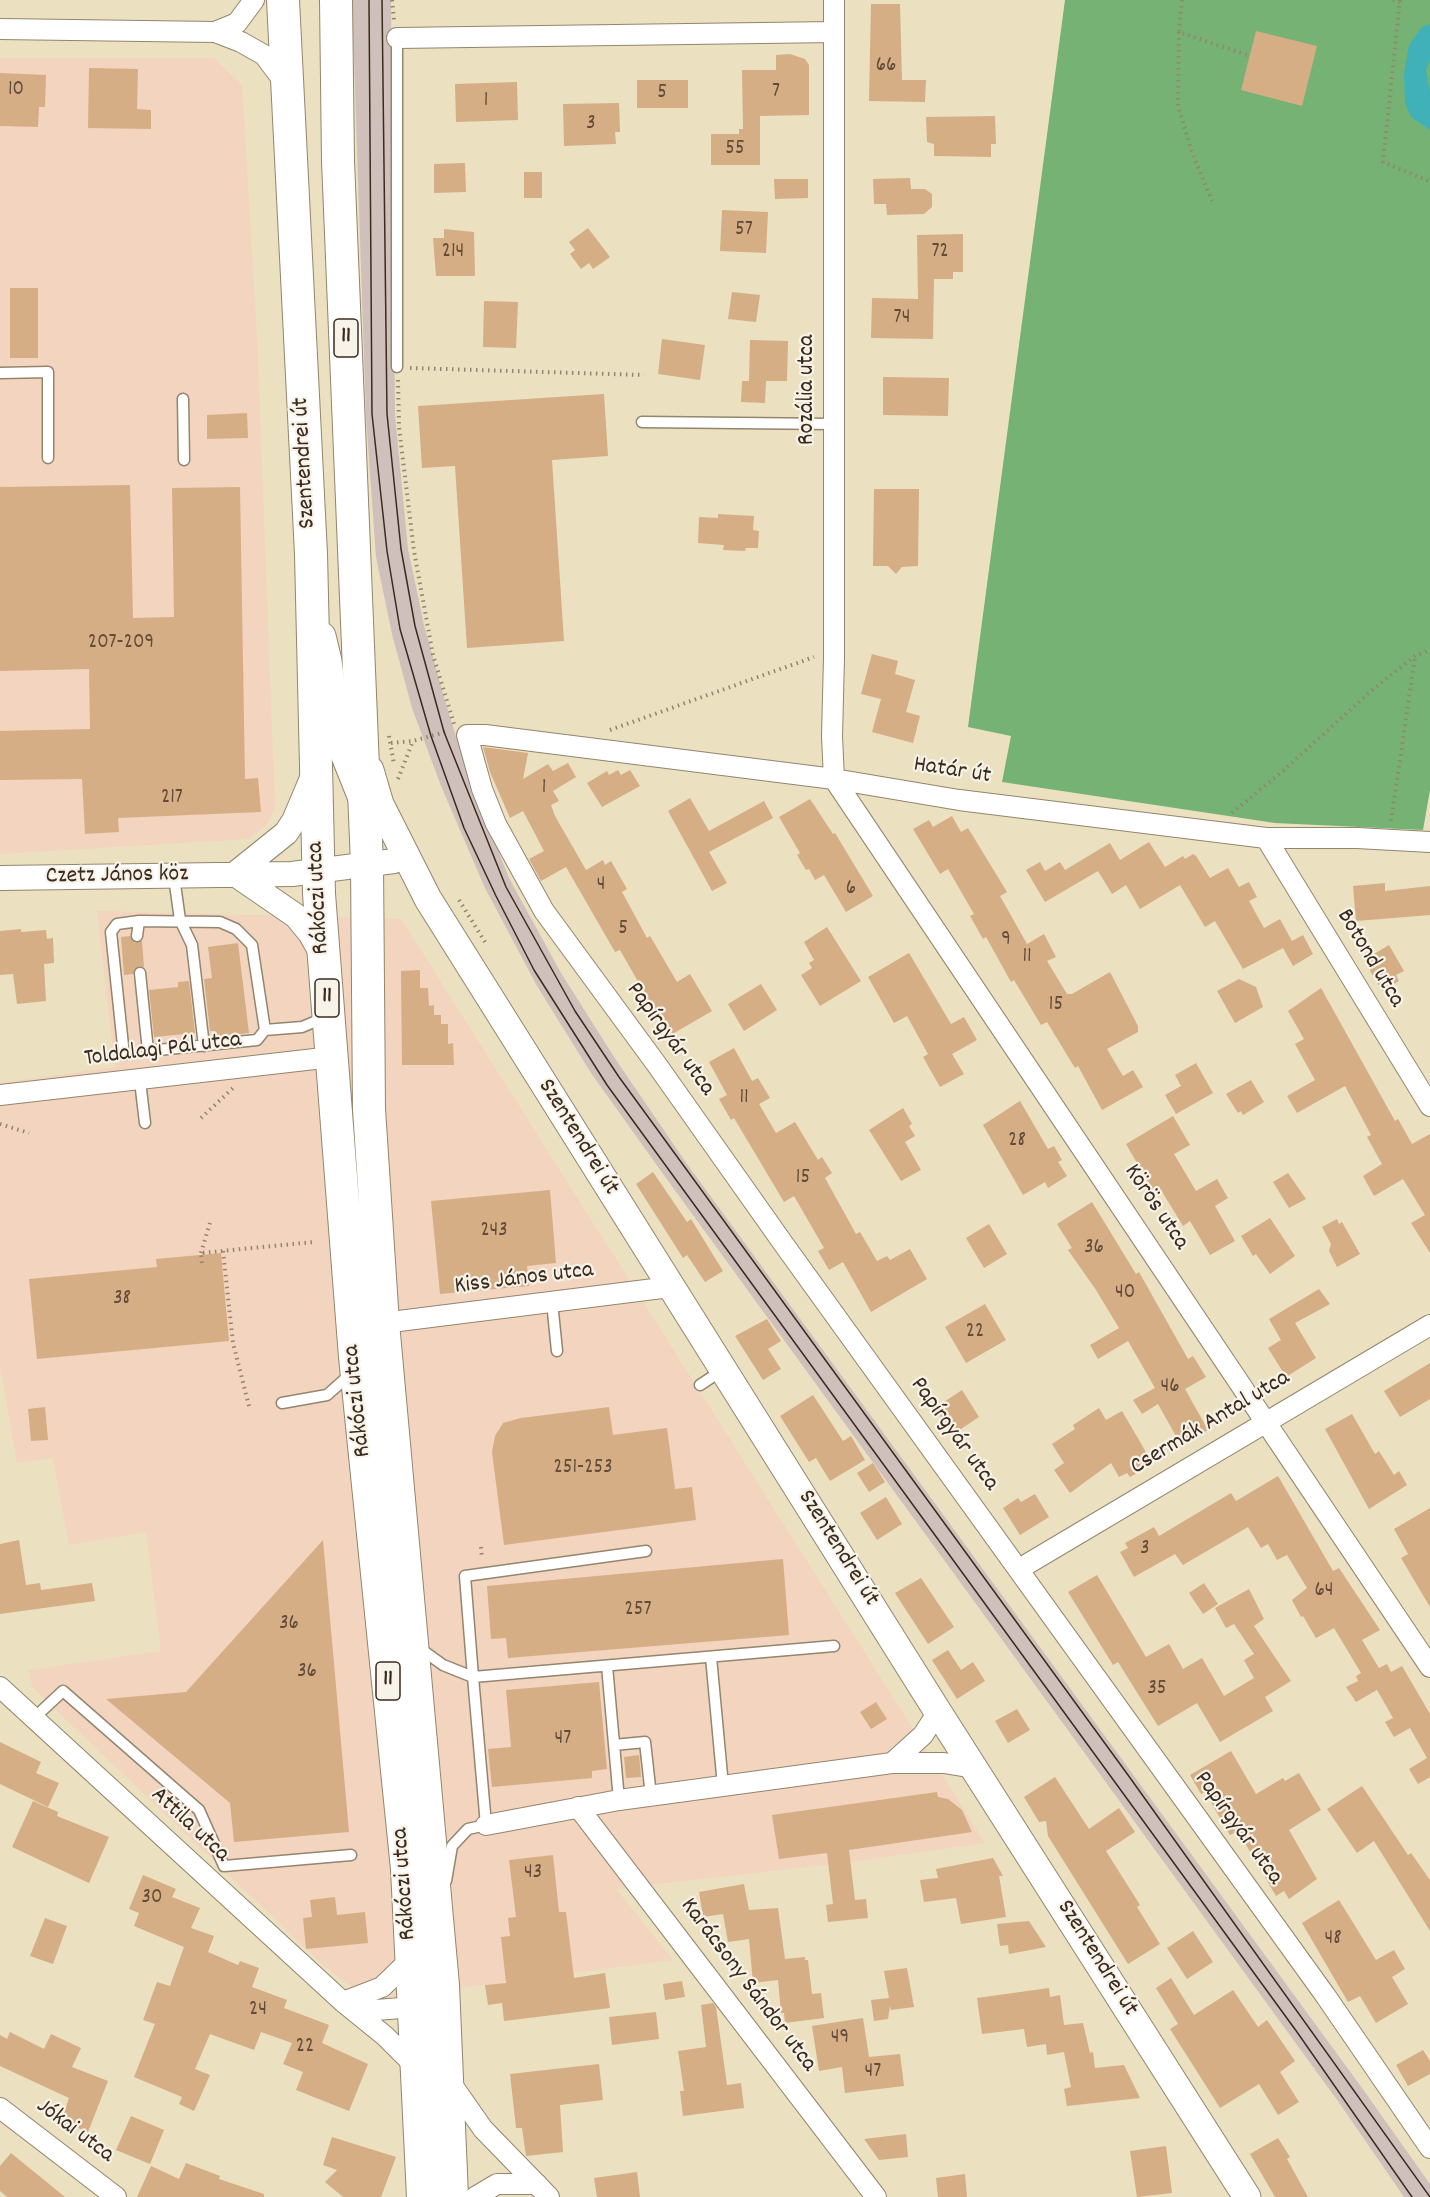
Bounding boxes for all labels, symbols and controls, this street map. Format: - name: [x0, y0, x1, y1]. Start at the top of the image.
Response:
- house number: 66: [876, 54, 896, 80]
- house number: 10: [8, 78, 24, 104]
- house number: 7: [772, 80, 780, 106]
- house number: 5: [657, 81, 667, 107]
- house number: 1: [484, 89, 488, 115]
- house number: 3: [586, 112, 596, 138]
- house number: 55: [725, 137, 745, 163]
- house number: 57: [735, 218, 753, 244]
- house number: 214: [442, 240, 464, 266]
- house number: 72: [931, 240, 949, 266]
- house number: 74: [894, 306, 910, 332]
- road number: 11: [334, 319, 358, 357]
- street label: Rozália utca: [795, 335, 823, 445]
- street label: Szentendrei út: [288, 397, 324, 529]
- house number: 207-209: [88, 631, 154, 657]
- street label: Határ út: [911, 752, 993, 792]
- house number: 1: [542, 776, 546, 802]
- house number: 217: [161, 786, 183, 812]
- street label: Rákóczi utca: [303, 841, 337, 955]
- street label: Czetz János köz: [45, 861, 189, 893]
- house number: 4: [597, 873, 605, 899]
- house number: 6: [846, 877, 856, 903]
- street label: Botond utca: [1328, 905, 1410, 1013]
- house number: 5: [618, 917, 628, 943]
- house number: 9: [1001, 928, 1011, 954]
- house number: 11: [1022, 945, 1032, 971]
- street label: Papírgyár utca: [618, 978, 720, 1102]
- road number: 11: [315, 979, 339, 1017]
- house number: 15: [1049, 993, 1063, 1019]
- street label: Toldalagi Pál utca: [83, 1027, 243, 1075]
- street label: Szentendrei út: [530, 1075, 624, 1201]
- house number: 11: [739, 1086, 749, 1112]
- house number: 28: [1008, 1129, 1026, 1155]
- street label: Körös utca: [1116, 1160, 1194, 1256]
- house number: 15: [796, 1166, 810, 1192]
- house number: 243: [480, 1219, 508, 1245]
- house number: 36: [1084, 1236, 1104, 1262]
- street label: Kiss János utca: [453, 1257, 595, 1303]
- house number: 40: [1115, 1281, 1135, 1307]
- house number: 38: [113, 1287, 131, 1313]
- house number: 22: [966, 1320, 984, 1346]
- street label: Rákóczi utca: [339, 1343, 379, 1459]
- street label: Csermák Antal utca: [1126, 1365, 1296, 1483]
- street label: Papírgyár utca: [902, 1373, 1004, 1497]
- house number: 46: [1160, 1375, 1180, 1401]
- house number: 251-253: [554, 1456, 612, 1482]
- street label: Szentendrei út: [790, 1486, 884, 1612]
- house number: 3: [1140, 1537, 1150, 1563]
- house number: 64: [1314, 1579, 1334, 1605]
- house number: 257: [625, 1598, 651, 1624]
- house number: 36: [279, 1612, 299, 1638]
- house number: 36: [297, 1660, 317, 1686]
- road number: 11: [376, 1662, 400, 1700]
- house number: 35: [1147, 1677, 1167, 1703]
- house number: 47: [555, 1727, 571, 1753]
- street label: Papírgyár utca: [1186, 1767, 1288, 1891]
- street label: Attila utca: [143, 1782, 235, 1870]
- street label: Rákóczi utca: [388, 1827, 424, 1941]
- house number: 43: [524, 1861, 542, 1887]
- house number: 30: [142, 1886, 162, 1912]
- street label: Karácsony Sándor utca: [672, 1893, 822, 2079]
- street label: Szentendrei út: [1049, 1896, 1143, 2022]
- house number: 48: [1324, 1927, 1342, 1953]
- house number: 24: [249, 1998, 267, 2024]
- house number: 49: [831, 2026, 849, 2052]
- house number: 22: [296, 2035, 314, 2061]
- house number: 47: [865, 2060, 881, 2086]
- street label: Jókai utca: [29, 2093, 119, 2171]

